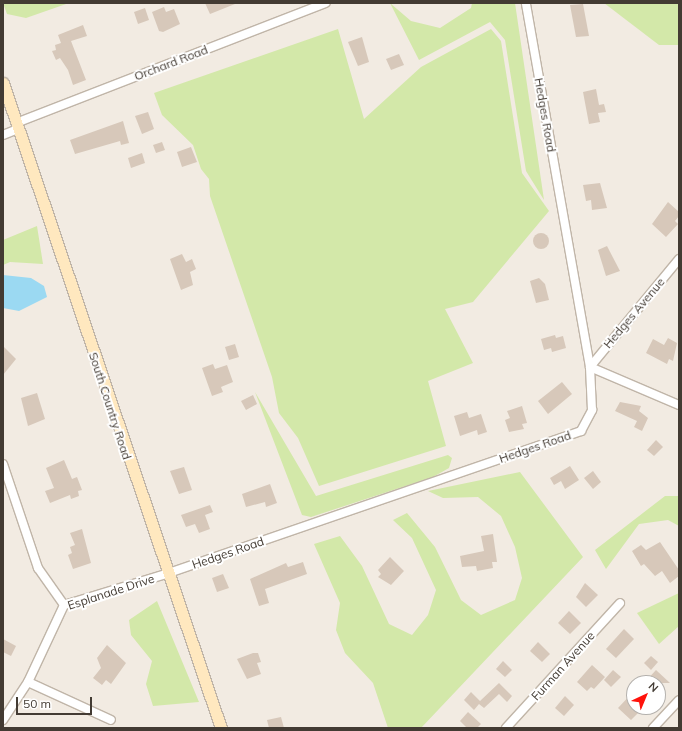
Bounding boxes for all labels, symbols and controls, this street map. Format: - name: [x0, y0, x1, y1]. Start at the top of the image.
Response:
- street label: Orchard Road: [132, 42, 210, 84]
- street label: Hedges Road: [531, 77, 559, 153]
- street label: Hedges Avenue: [600, 275, 668, 351]
- street label: South Country Road: [86, 350, 134, 462]
- street label: Hedges Road: [497, 428, 573, 466]
- street label: Hedges Road: [190, 534, 266, 572]
- street label: Esplanade Drive: [66, 571, 156, 613]
- street label: Furman Avenue: [528, 629, 598, 703]
- north arrow: [626, 675, 666, 715]
- text: N: [646, 679, 661, 695]
- scale bar: [18, 689, 94, 715]
- text: 50 m: [23, 696, 51, 711]

